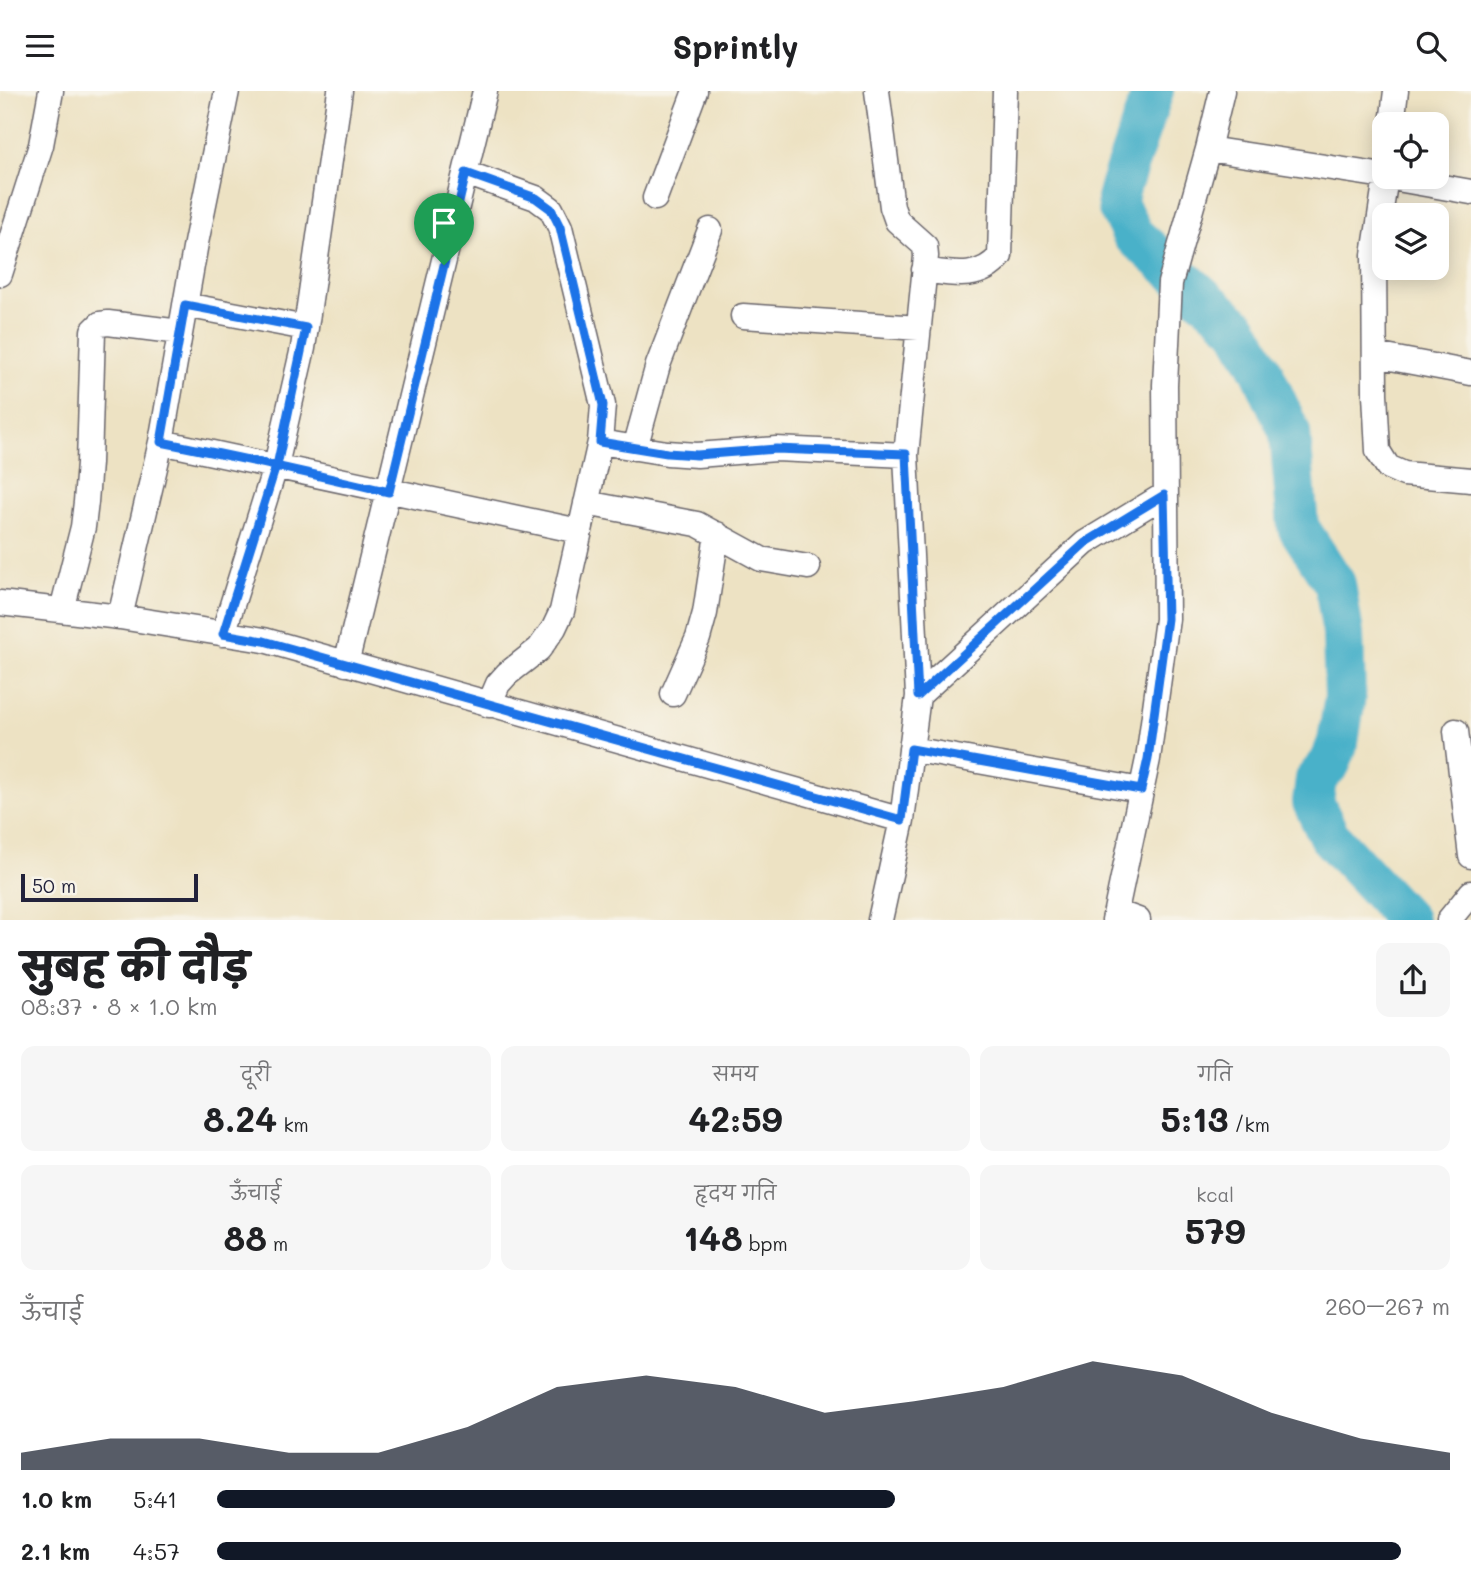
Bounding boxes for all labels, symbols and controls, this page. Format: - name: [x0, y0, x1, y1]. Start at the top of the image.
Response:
- text: Sprintly: [672, 25, 799, 67]
- icon: menu: [21, 27, 59, 65]
- icon: search: [1412, 27, 1450, 65]
- map controls: [1372, 112, 1449, 280]
- button: locate: [1372, 112, 1449, 189]
- pin: [414, 193, 474, 265]
- button: layers: [1372, 203, 1449, 280]
- icon: arrive: [425, 204, 463, 242]
- scale bar: [21, 871, 198, 903]
- text: 50 m: [32, 873, 76, 898]
- text: सुबह की दौड़: [21, 940, 249, 990]
- button: share: [1376, 943, 1450, 1017]
- text: 08:37 · 8 × 1.0 km: [21, 991, 218, 1021]
- text: दूरी: [241, 1061, 271, 1086]
- text: समय: [713, 1061, 758, 1086]
- text: गति: [1198, 1061, 1232, 1086]
- text: 8.24: [203, 1095, 277, 1141]
- text: 42:59: [688, 1095, 783, 1141]
- text: 5:13: [1160, 1095, 1229, 1141]
- text: km: [277, 1112, 309, 1137]
- text: /km: [1229, 1112, 1270, 1137]
- text: ऊँचाई: [230, 1180, 281, 1205]
- text: हृदय गति: [695, 1180, 776, 1205]
- text: kcal: [1196, 1182, 1234, 1207]
- text: 579: [1185, 1207, 1246, 1253]
- text: 88: [224, 1214, 267, 1260]
- text: 148: [683, 1214, 743, 1260]
- text: m: [267, 1231, 288, 1256]
- text: bpm: [743, 1231, 788, 1256]
- text: 260–267 m: [1325, 1291, 1450, 1321]
- text: ऊँचाई: [21, 1296, 83, 1326]
- text: 1.0 km: [21, 1484, 92, 1514]
- text: 5:41: [133, 1484, 177, 1514]
- text: 2.1 km: [21, 1536, 90, 1566]
- text: 4:57: [133, 1536, 180, 1566]

